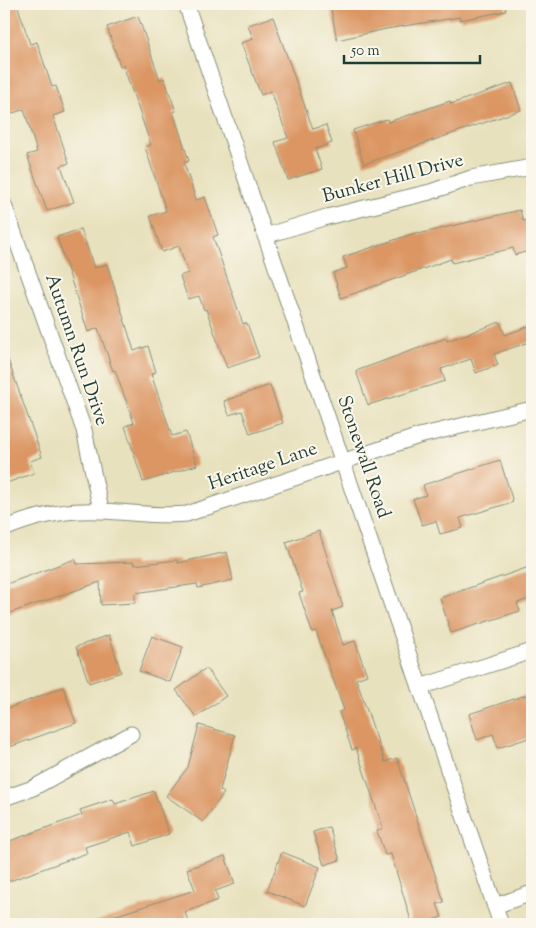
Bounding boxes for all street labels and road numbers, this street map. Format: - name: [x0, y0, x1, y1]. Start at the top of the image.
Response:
- street label: Bunker Hill Drive: [319, 147, 467, 211]
- street label: Autumn Run Drive: [37, 270, 115, 430]
- street label: Stonewall Road: [329, 392, 397, 522]
- street label: Heritage Lane: [205, 436, 321, 498]

